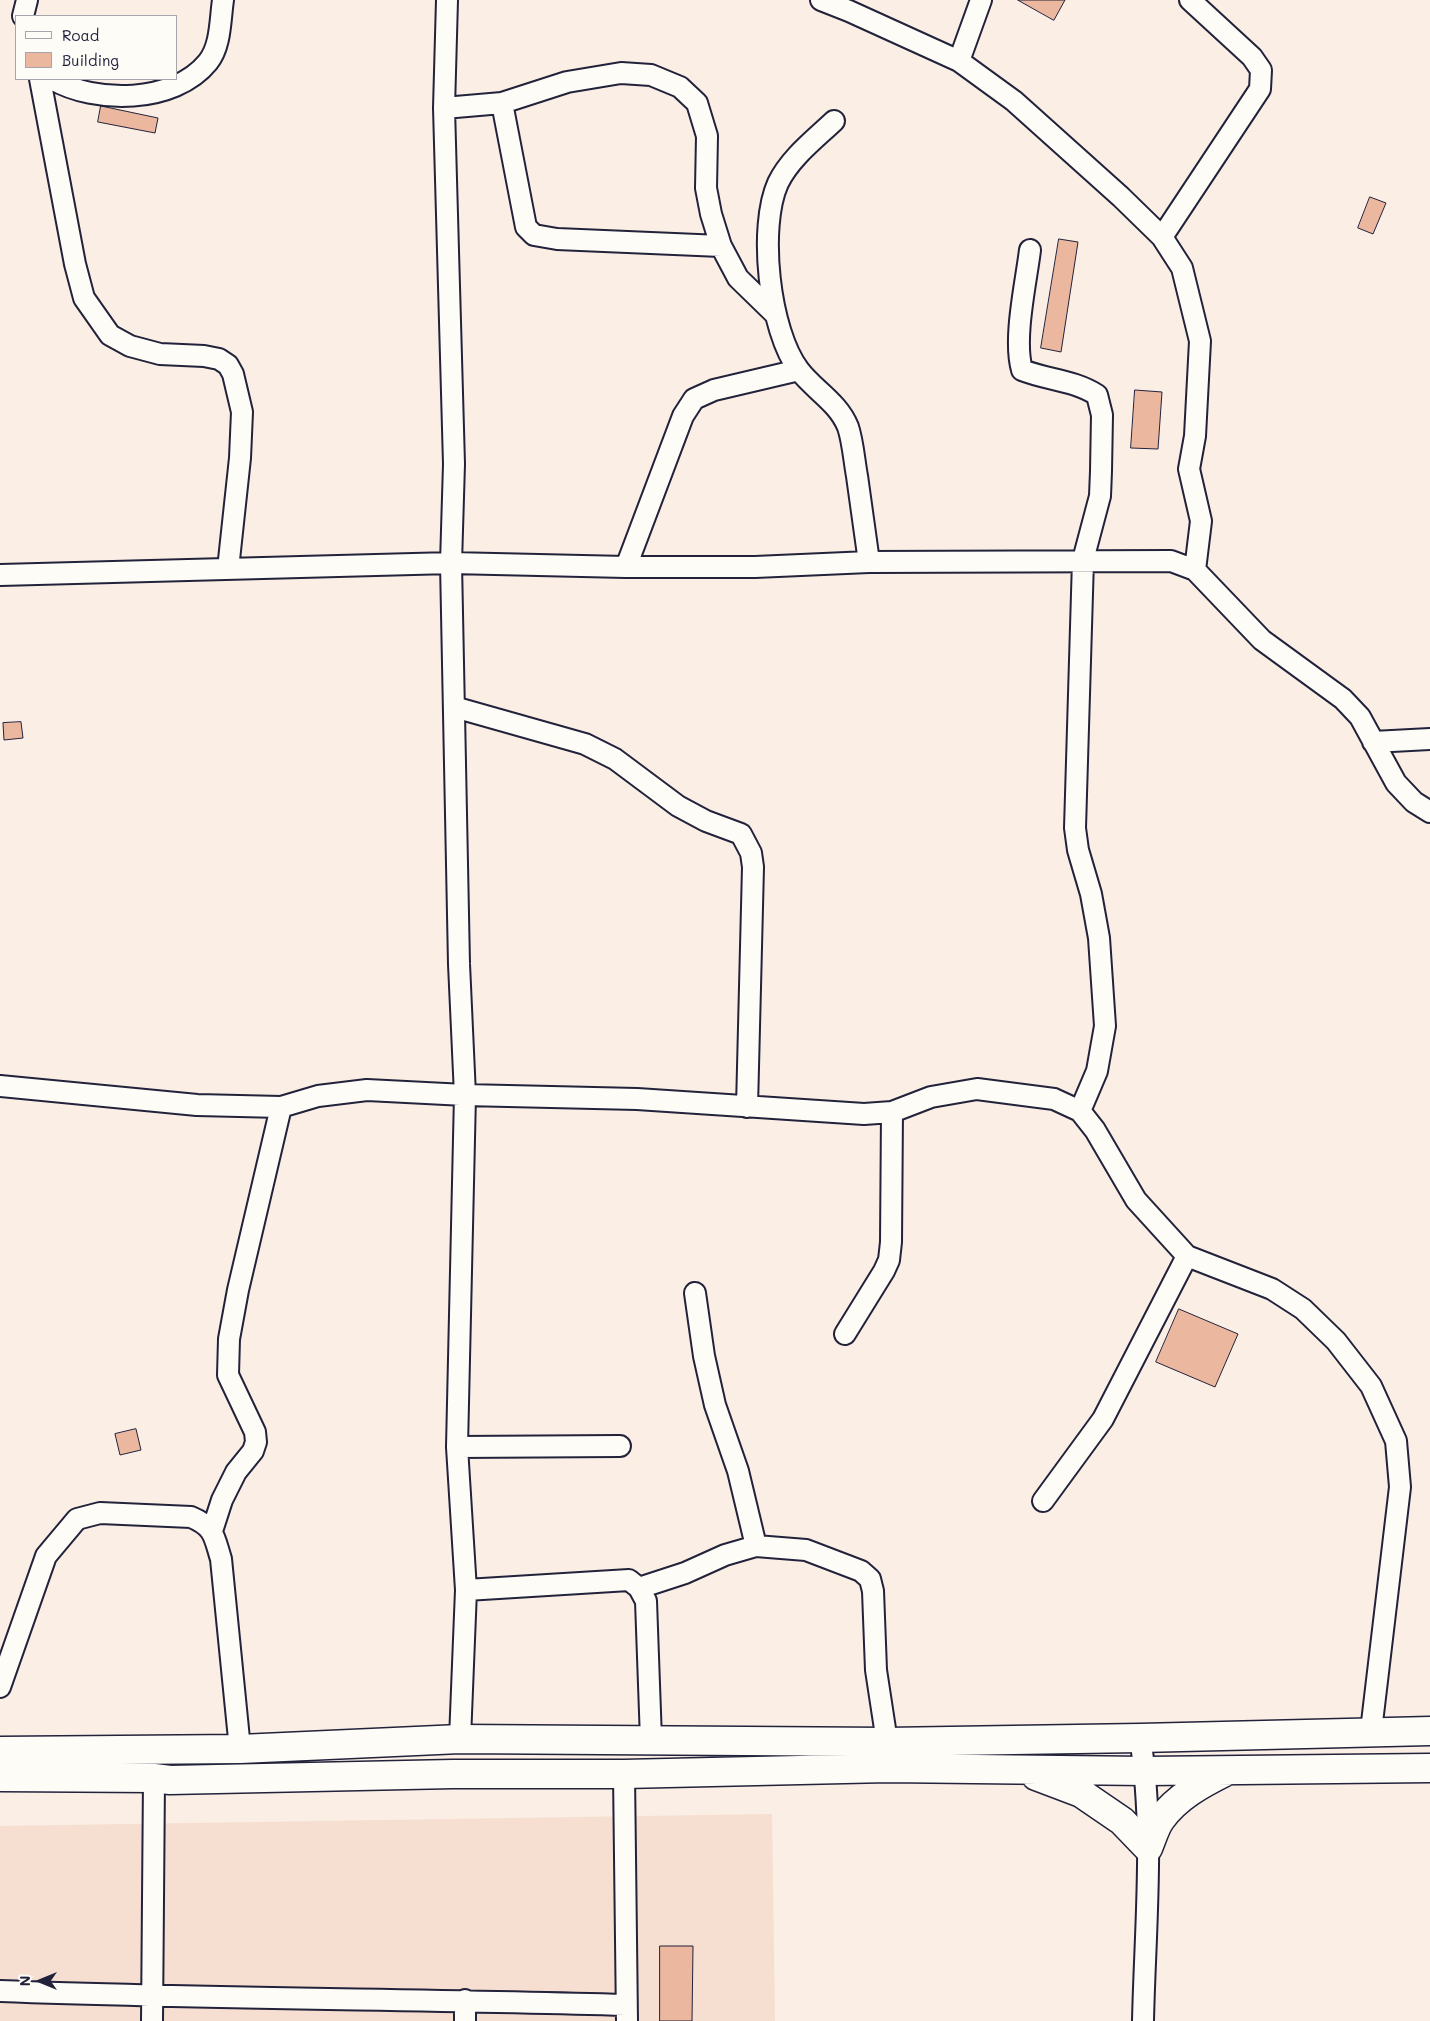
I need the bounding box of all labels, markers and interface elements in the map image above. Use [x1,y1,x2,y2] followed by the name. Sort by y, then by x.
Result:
[15,15,178,80] legend
[62,25,99,45] text: Road
[62,50,119,70] text: Building
[15,1956,65,2006] north arrow
[15,1976,34,1986] text: N

